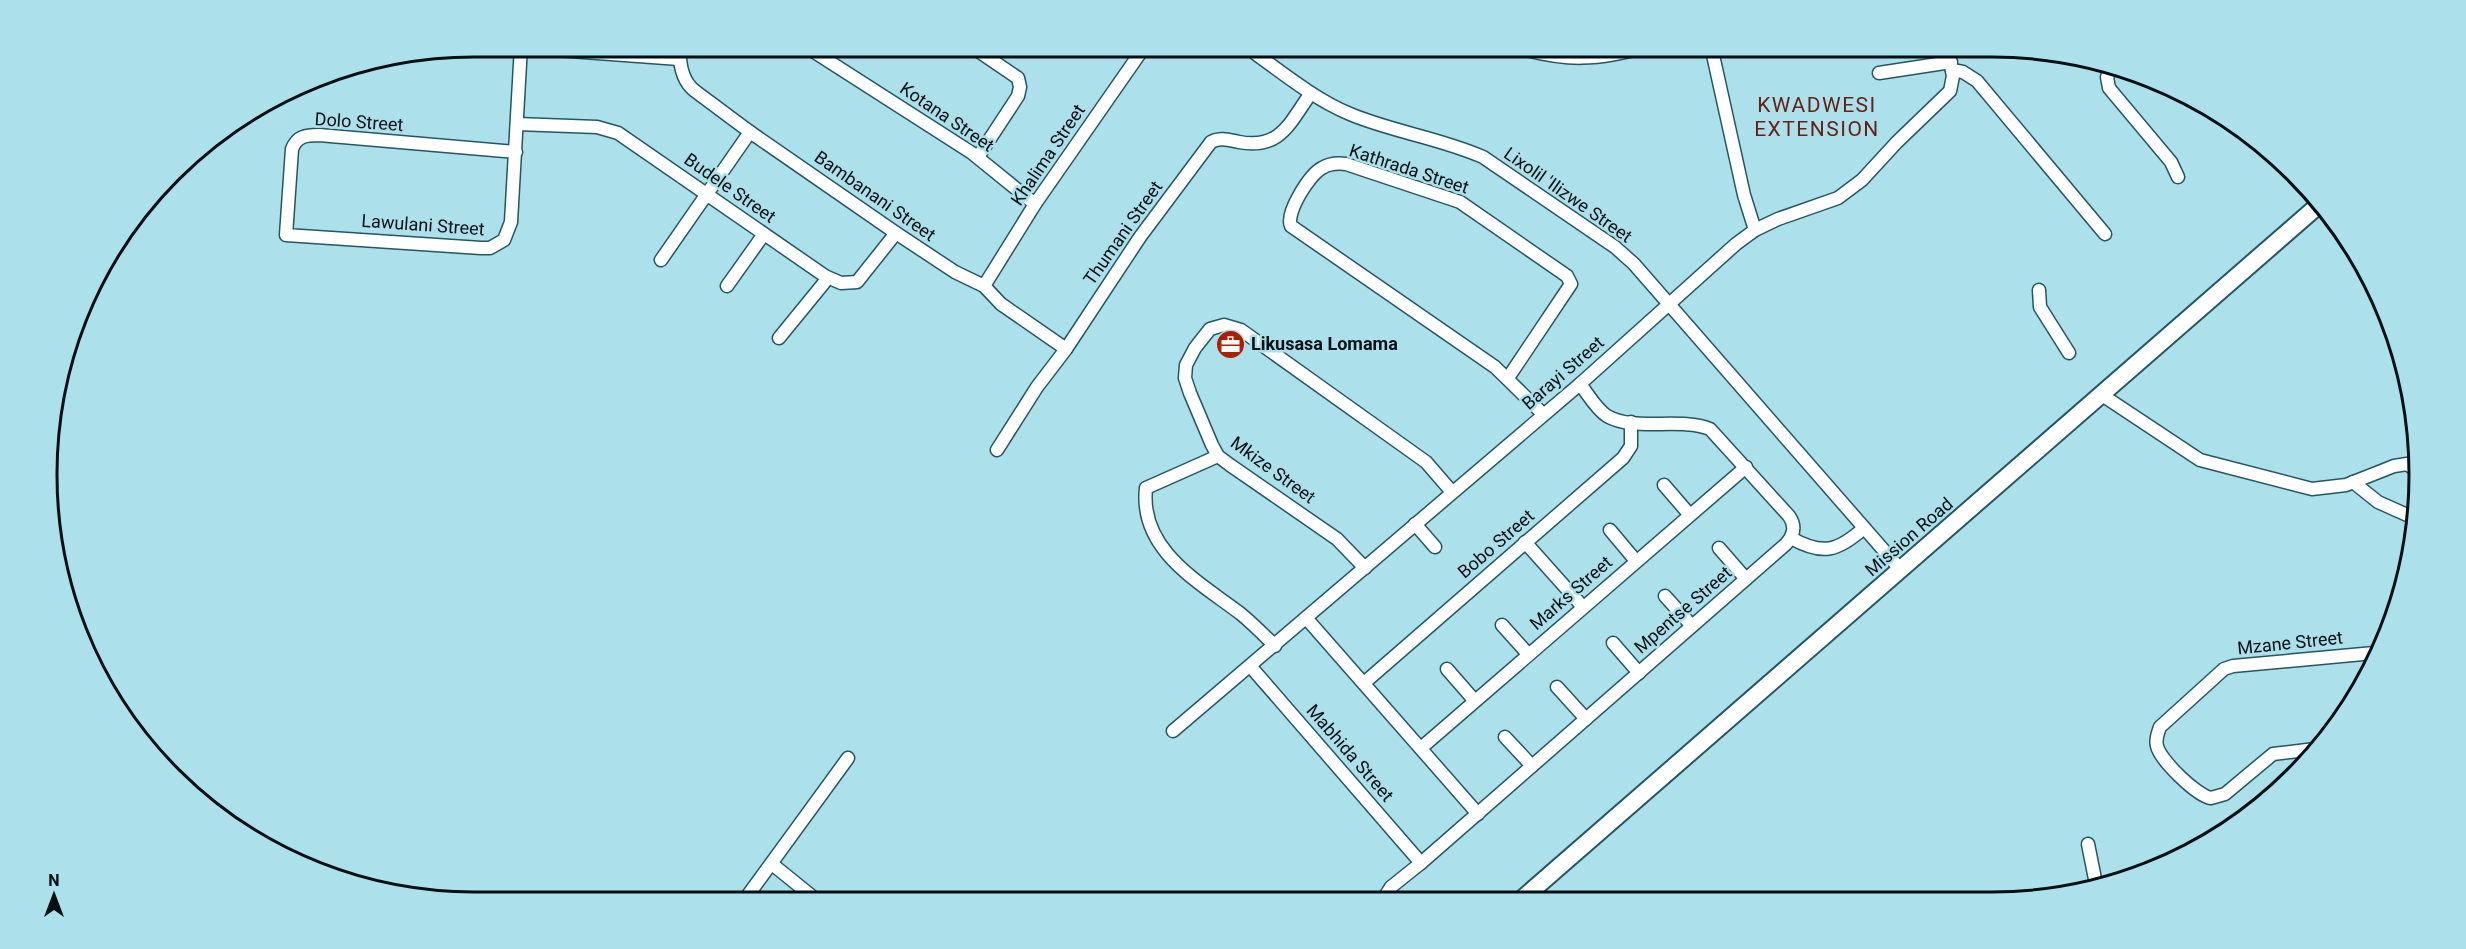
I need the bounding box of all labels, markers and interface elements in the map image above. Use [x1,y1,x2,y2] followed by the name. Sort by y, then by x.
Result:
[896,77,998,156] street label: Kotana Street
[1754,93,1880,141] district label: KWADWESI EXTENSION
[1006,100,1089,209] street label: Khalima Street
[314,108,404,135] street label: Dolo Street
[1347,139,1472,198] street label: Kathrada Street
[1500,143,1636,247] street label: Lixolil 'Ilizwe Street
[811,146,940,245] street label: Bambanani Street
[681,148,780,227] street label: Budele Street
[1079,176,1166,289] street label: Thumani Street
[361,210,485,239] street label: Lawulani Street
[1214,328,1246,360] office icon: Likusasa Lomama
[1518,331,1608,414] street label: Barayi Street
[1251,333,1398,354] place label: Likusasa Lomama
[1227,432,1320,507] street label: Mkize Street
[1861,493,1957,580] street label: Mission Road
[1453,505,1538,582] street label: Bobo Street
[1525,551,1616,634] street label: Marks Street
[1630,562,1736,658] street label: Mpentse Street
[2236,627,2344,658] street label: Mzane Street
[1302,700,1398,806] street label: Mabhida Street
[24,865,84,925] north arrow
[48,871,60,890] text: N

